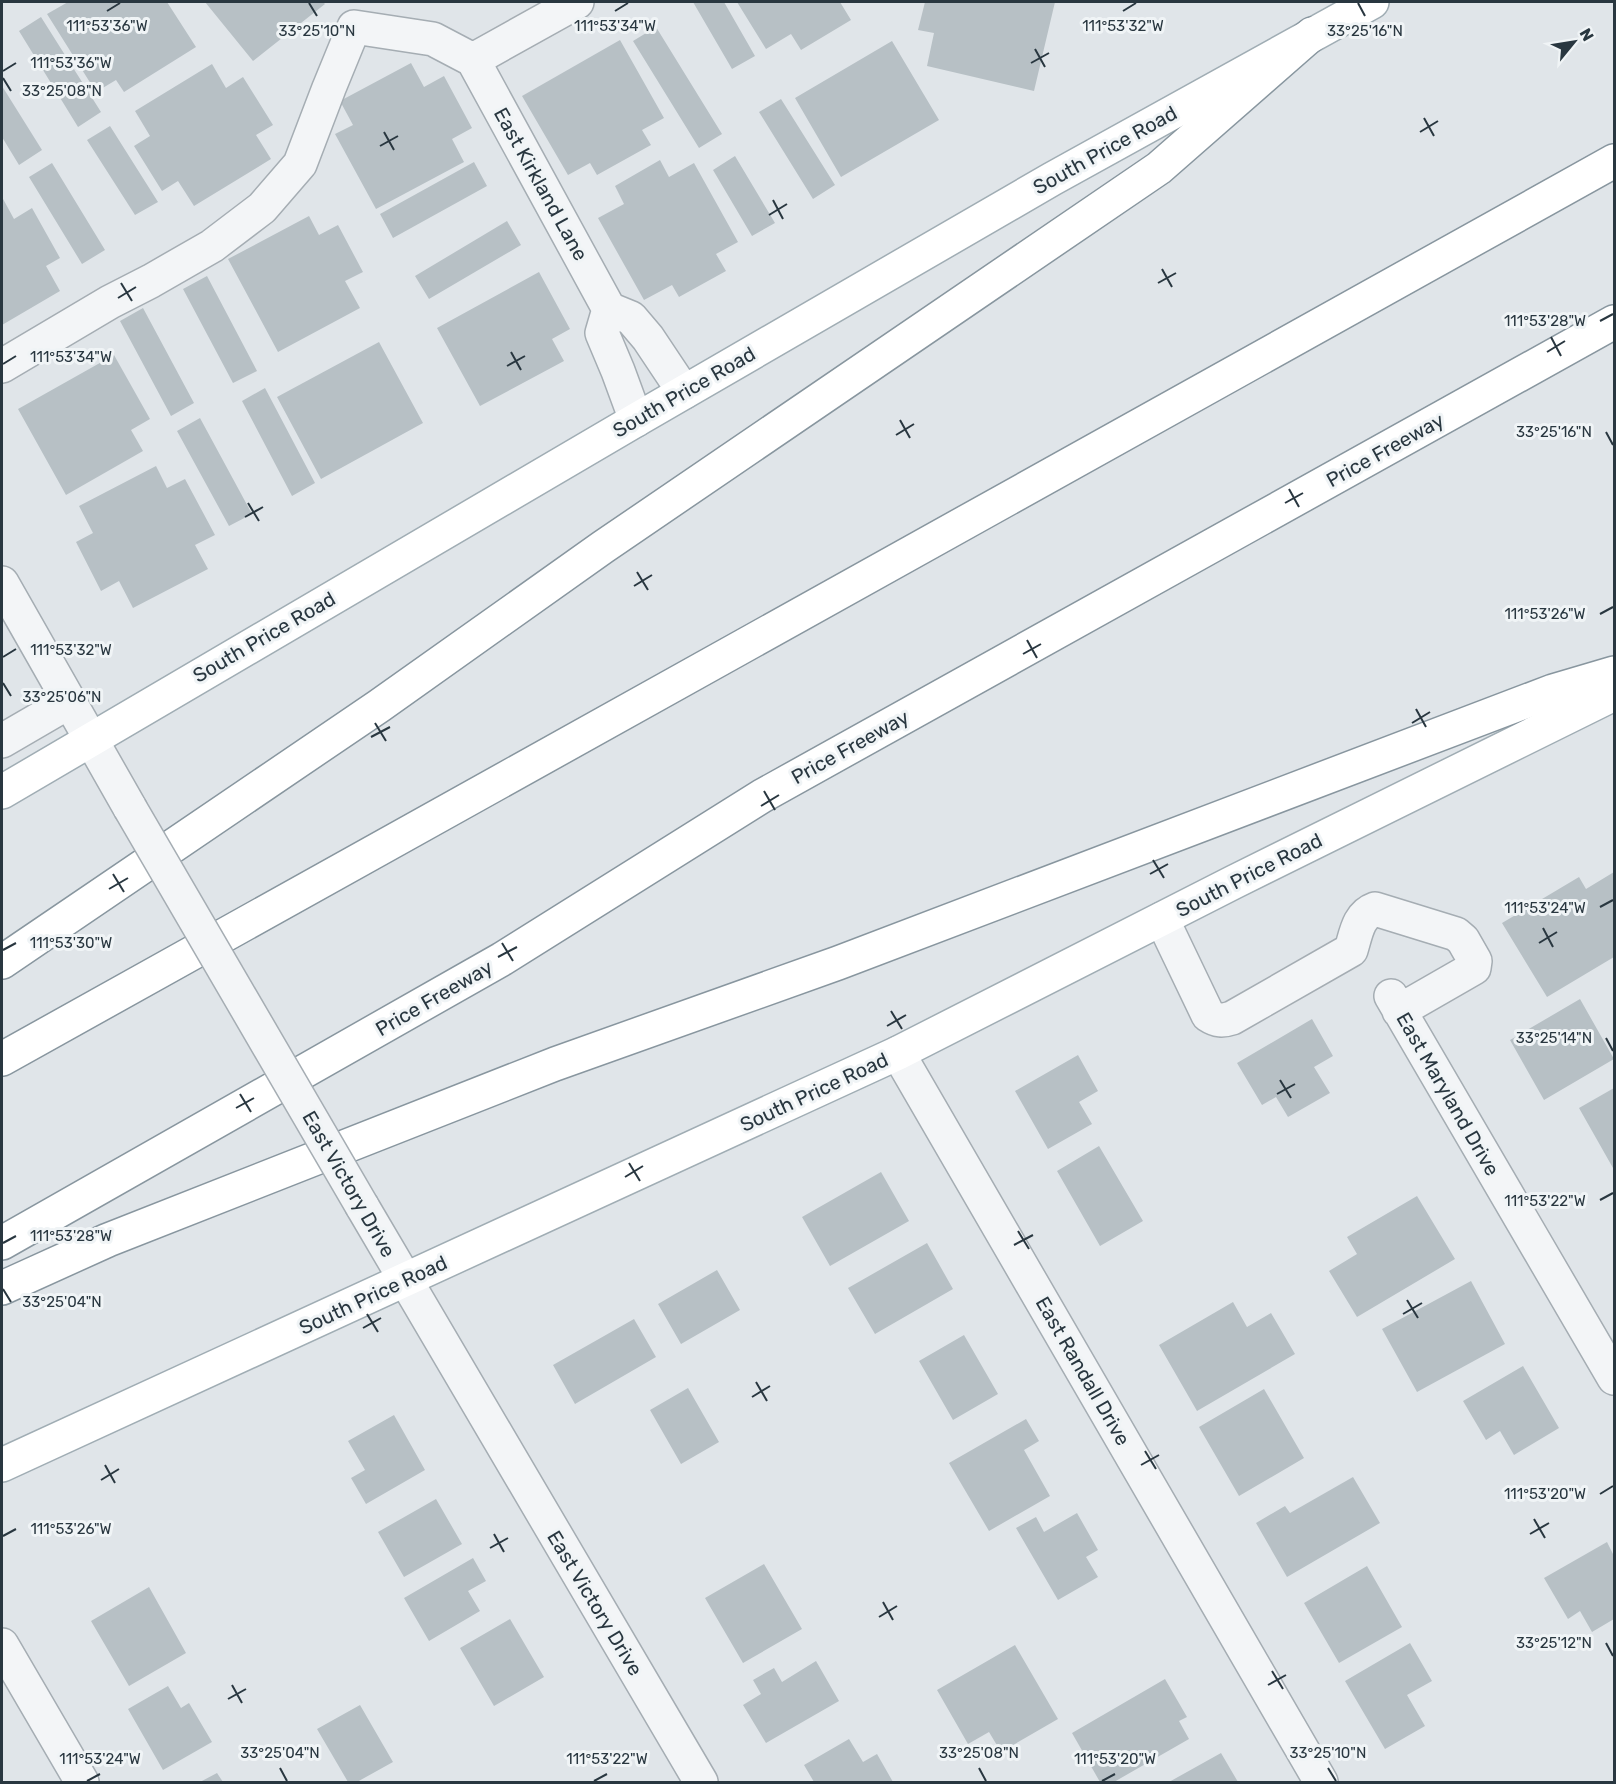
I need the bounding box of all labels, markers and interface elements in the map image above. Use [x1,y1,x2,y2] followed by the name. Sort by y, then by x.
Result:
[1544,12,1604,72] north arrow
[66,17,148,35] text: 111°53'36"W
[574,17,656,35] text: 111°53'34"W
[1082,17,1164,35] text: 111°53'32"W
[279,22,355,40] text: 33°25'10"N
[1327,22,1403,40] text: 33°25'16"N
[1575,25,1598,44] text: N
[30,54,112,72] text: 111°53'36"W
[22,82,102,100] text: 33°25'08"N
[1029,101,1181,199] street label: South Price Road
[489,103,593,265] street label: East Kirkland Lane
[1504,312,1586,330] text: 111°53'28"W
[608,341,760,443] street label: South Price Road
[30,348,112,366] text: 111°53'34"W
[1322,408,1448,492] street label: Price Freeway
[1516,423,1592,441] text: 33°25'16"N
[188,586,340,688] street label: South Price Road
[1504,605,1586,623] text: 111°53'26"W
[30,641,112,659] text: 111°53'32"W
[23,688,101,706] text: 33°25'06"N
[787,705,913,789] street label: Price Freeway
[1172,828,1326,922] street label: South Price Road
[1504,899,1586,917] text: 111°53'24"W
[30,934,112,952] text: 111°53'30"W
[371,955,497,1041] street label: Price Freeway
[1391,1008,1505,1180] street label: East Maryland Drive
[1516,1029,1592,1047] text: 33°25'14"N
[736,1047,892,1137] street label: South Price Road
[297,1107,401,1261] street label: East Victory Drive
[1504,1192,1586,1210] text: 111°53'22"W
[30,1227,112,1245] text: 111°53'28"W
[295,1250,451,1340] street label: South Price Road
[1031,1292,1135,1450] street label: East Randall Drive
[22,1293,102,1311] text: 33°25'04"N
[1504,1485,1586,1503] text: 111°53'20"W
[30,1520,112,1538] text: 111°53'26"W
[542,1526,648,1680] street label: East Victory Drive
[1516,1634,1592,1652] text: 33°25'12"N
[240,1744,320,1762] text: 33°25'04"N
[939,1744,1019,1762] text: 33°25'08"N
[1290,1744,1366,1762] text: 33°25'10"N
[59,1750,141,1768] text: 111°53'24"W
[566,1750,648,1768] text: 111°53'22"W
[1074,1750,1156,1768] text: 111°53'20"W

